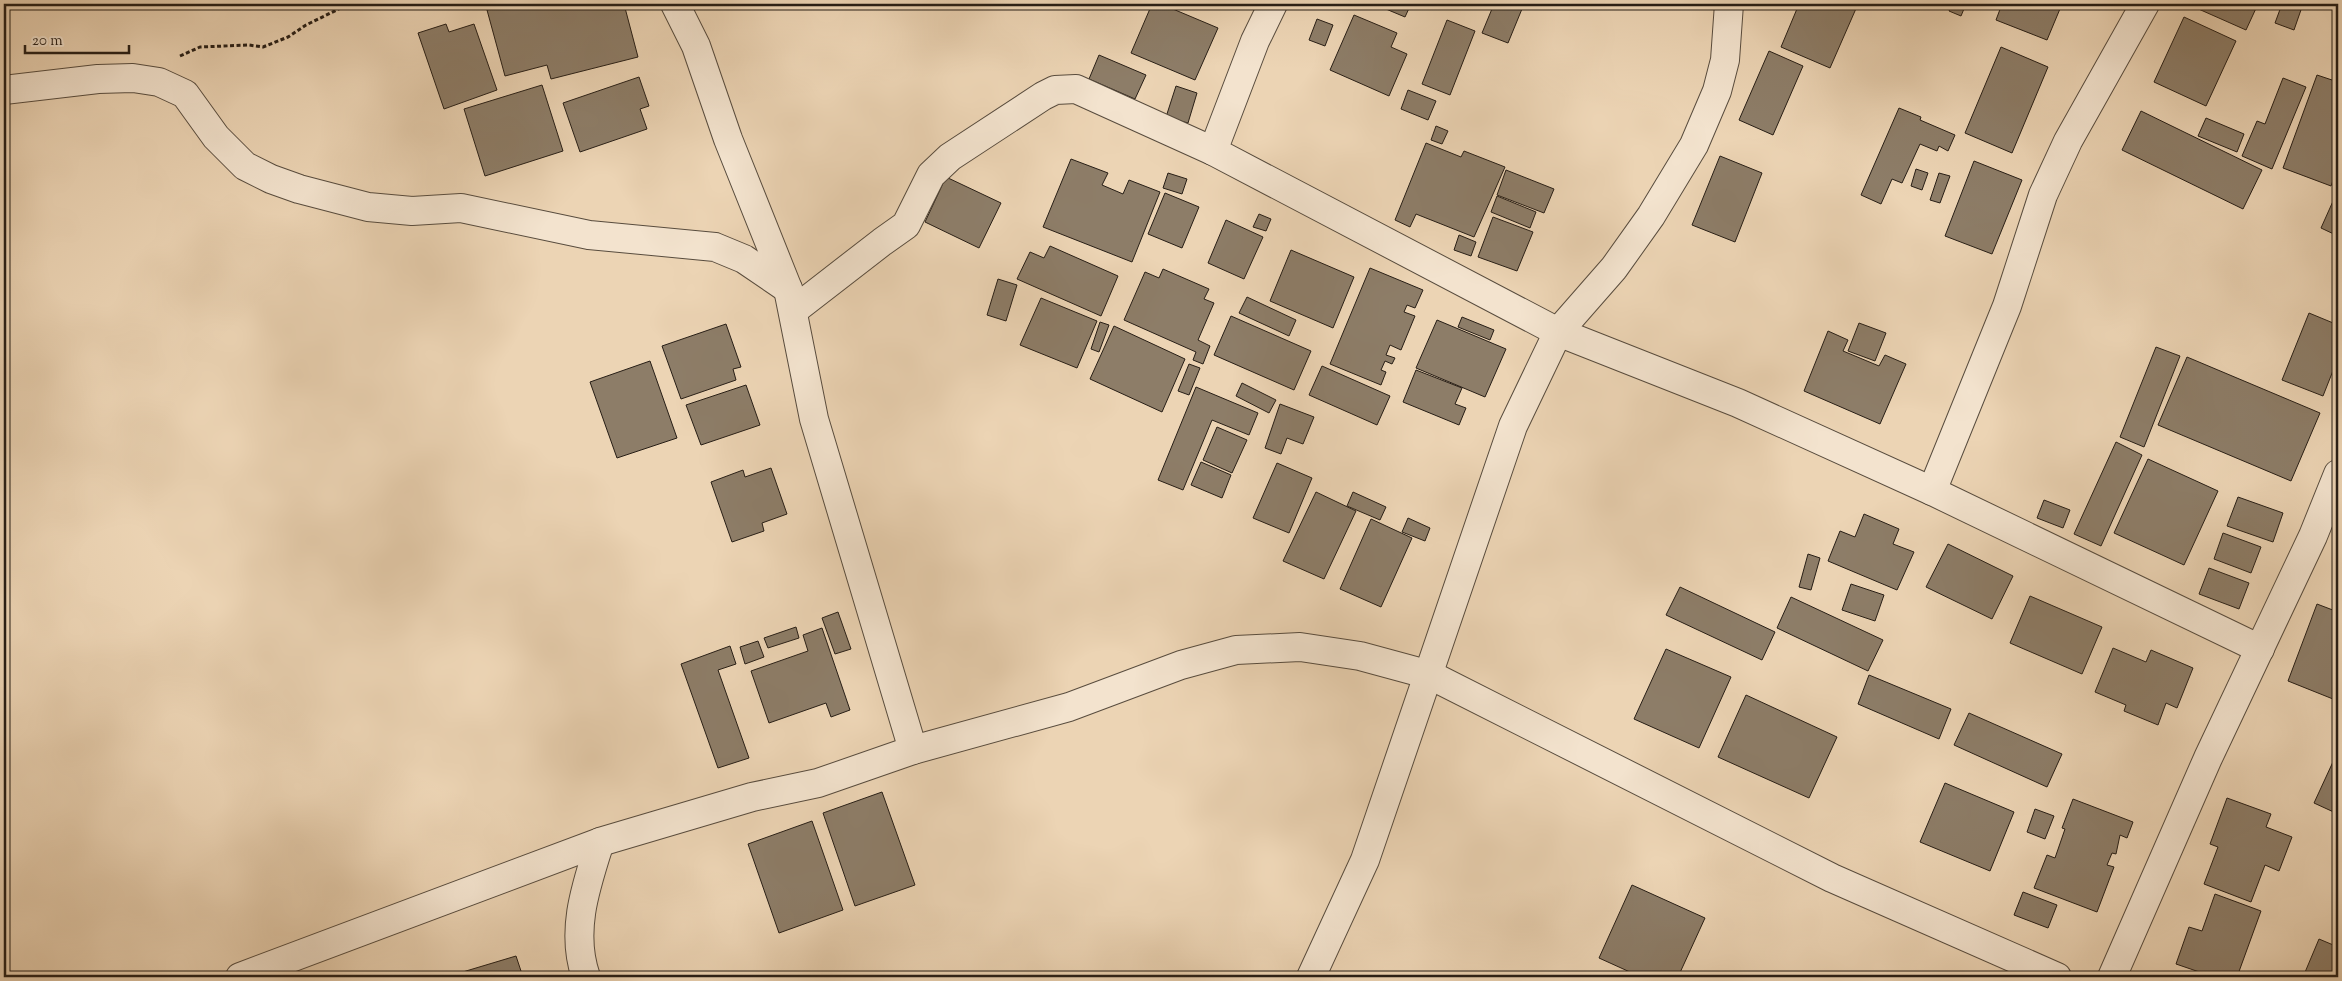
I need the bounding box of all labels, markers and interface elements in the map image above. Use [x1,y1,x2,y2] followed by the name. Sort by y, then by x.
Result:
[25,22,129,54] scale bar
[32,31,63,52] text: 20 m

